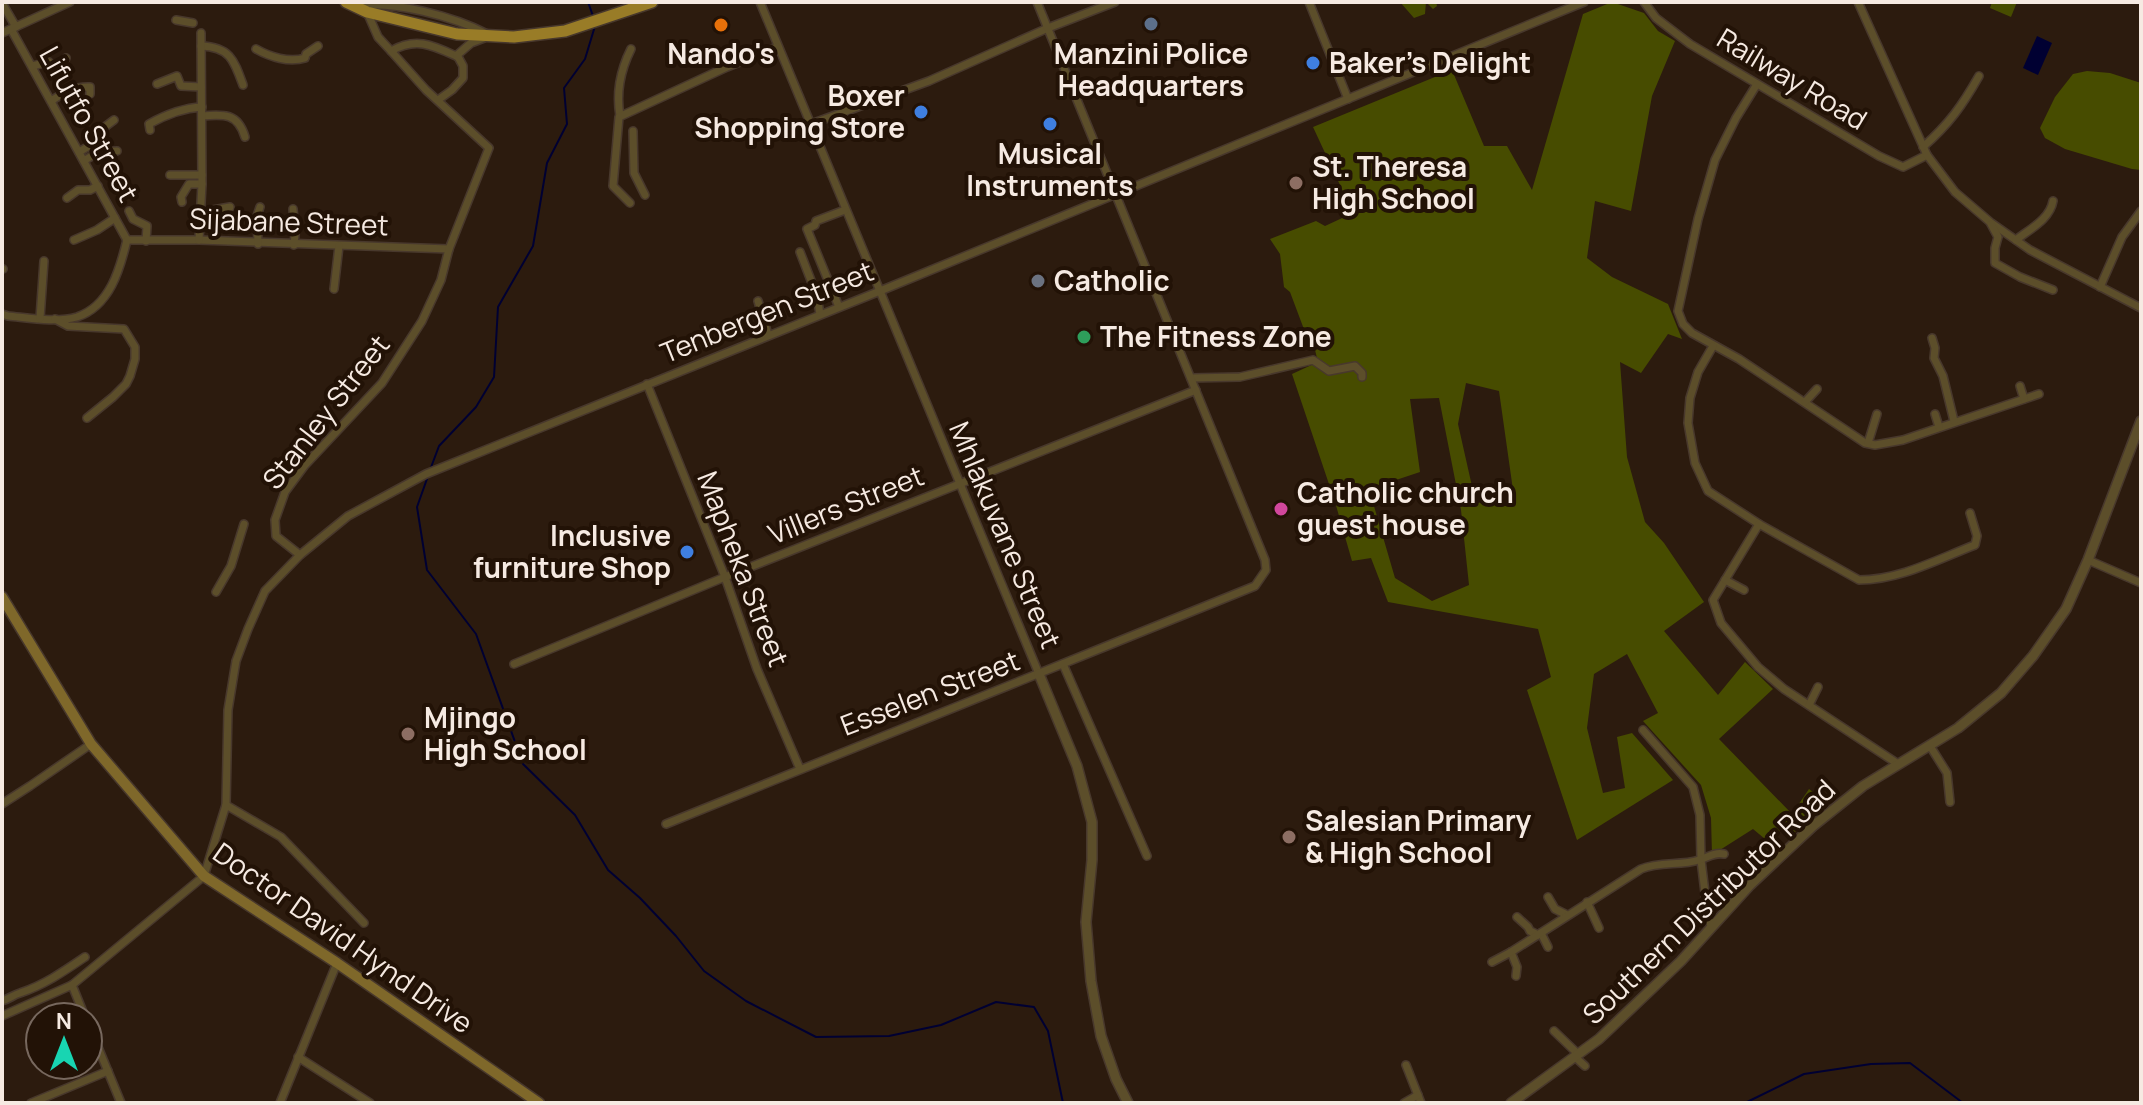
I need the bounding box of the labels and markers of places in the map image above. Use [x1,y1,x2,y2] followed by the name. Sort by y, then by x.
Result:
[1142,15,1160,33] marker: Manzini Police Headquarters
[712,16,730,34] marker: Nando's
[667,34,775,72] place label: Nando's
[1054,34,1248,104] place label: Manzini Police Headquarters
[1329,43,1531,81] place label: Baker's Delight
[1304,54,1322,72] marker: Baker's Delight
[694,76,905,146] place label: Boxer Shopping Store
[912,103,930,121] marker: Boxer Shopping Store
[1041,115,1059,133] marker: Musical Instruments
[966,134,1134,204] place label: Musical Instruments
[1312,147,1475,217] place label: St. Theresa High School
[1287,174,1305,192] marker: St. Theresa High School
[1054,261,1170,299] place label: Catholic
[1029,272,1047,290] marker: Catholic
[1100,317,1332,355] place label: The Fitness Zone
[1075,328,1093,346] marker: The Fitness Zone
[1297,473,1514,543] place label: Catholic church guest house
[1272,500,1290,518] marker: Catholic church guest house
[473,516,671,586] place label: Inclusive furniture Shop
[678,543,696,561] marker: Inclusive furniture Shop
[424,698,587,768] place label: Mjingo High School
[399,725,417,743] marker: Mjingo High School
[1305,801,1531,871] place label: Salesian Primary & High School
[1280,828,1298,846] marker: Salesian Primary & High School

